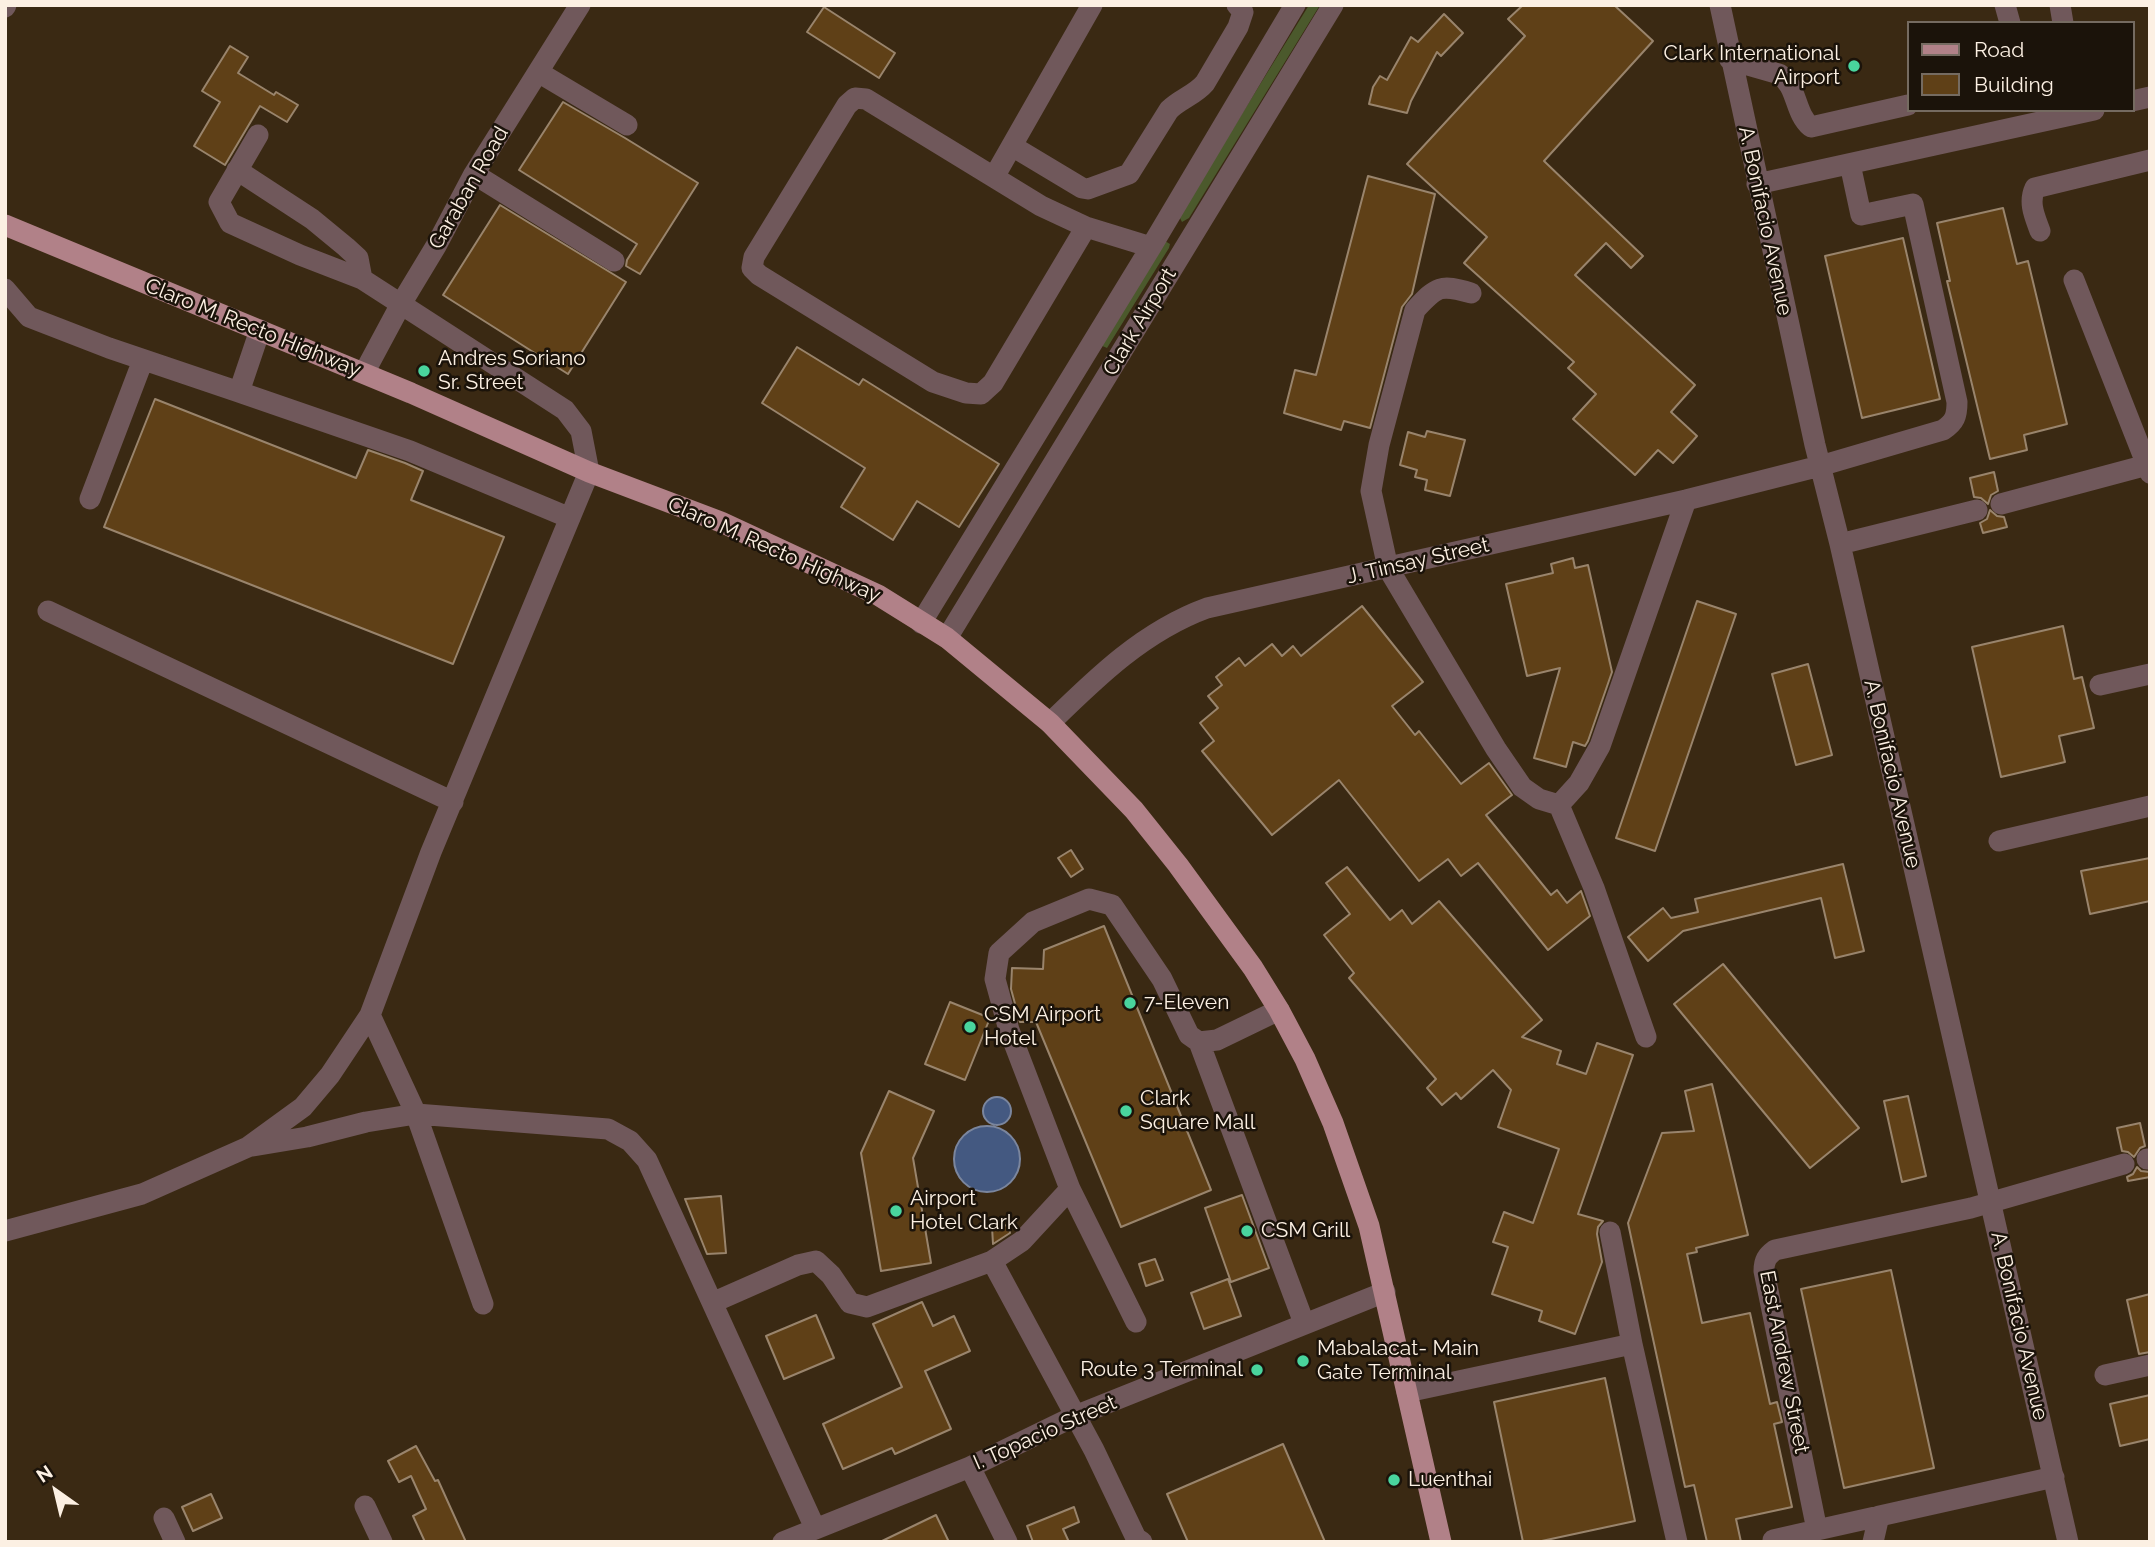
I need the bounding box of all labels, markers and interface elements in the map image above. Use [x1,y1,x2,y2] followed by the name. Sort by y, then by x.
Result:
[1906,21,2134,112] legend
[1974,37,2024,62] text: Road
[1664,41,1840,91] place label: Clark International Airport
[1846,58,1862,74] marker: Clark International Airport
[1974,72,2054,97] text: Building
[424,122,514,254] street label: Garaban Road
[1733,124,1797,318] street label: A. Bonifacio Avenue
[1098,263,1182,381] street label: Clark Airport
[141,273,365,383] street label: Claro M. Recto Highway
[438,346,586,396] place label: Andres Soriano Sr. Street
[416,363,432,379] marker: Andres Soriano Sr. Street
[664,492,884,608] street label: Claro M. Recto Highway
[1344,532,1492,590] street label: J. Tinsay Street
[1858,677,1926,871] street label: A. Bonifacio Avenue
[1144,990,1229,1016] place label: 7-Eleven
[1122,995,1138,1011] marker: 7-Eleven
[984,1002,1101,1052] place label: CSM Airport Hotel
[962,1019,978,1035] marker: CSM Airport Hotel
[1140,1086,1256,1136] place label: Clark Square Mall
[1118,1103,1134,1119] marker: Clark Square Mall
[910,1186,1018,1236] place label: Airport Hotel Clark
[888,1203,904,1219] marker: Airport Hotel Clark
[1261,1218,1350,1244] place label: CSM Grill
[1239,1223,1255,1239] marker: CSM Grill
[1985,1229,2053,1423] street label: A. Bonifacio Avenue
[1754,1268,1814,1456] street label: East Andrew Street
[1317,1336,1479,1386] place label: Mabalacat- Main Gate Terminal
[1295,1353,1311,1369] marker: Mabalacat- Main Gate Terminal
[1080,1357,1243,1383] place label: Route 3 Terminal
[1249,1362,1265,1378] marker: Route 3 Terminal
[970,1390,1120,1476] street label: I. Topacio Street
[21,1456,91,1526] north arrow
[32,1460,56,1487] text: N
[1408,1467,1492,1493] place label: Luenthai
[1386,1472,1402,1488] marker: Luenthai

